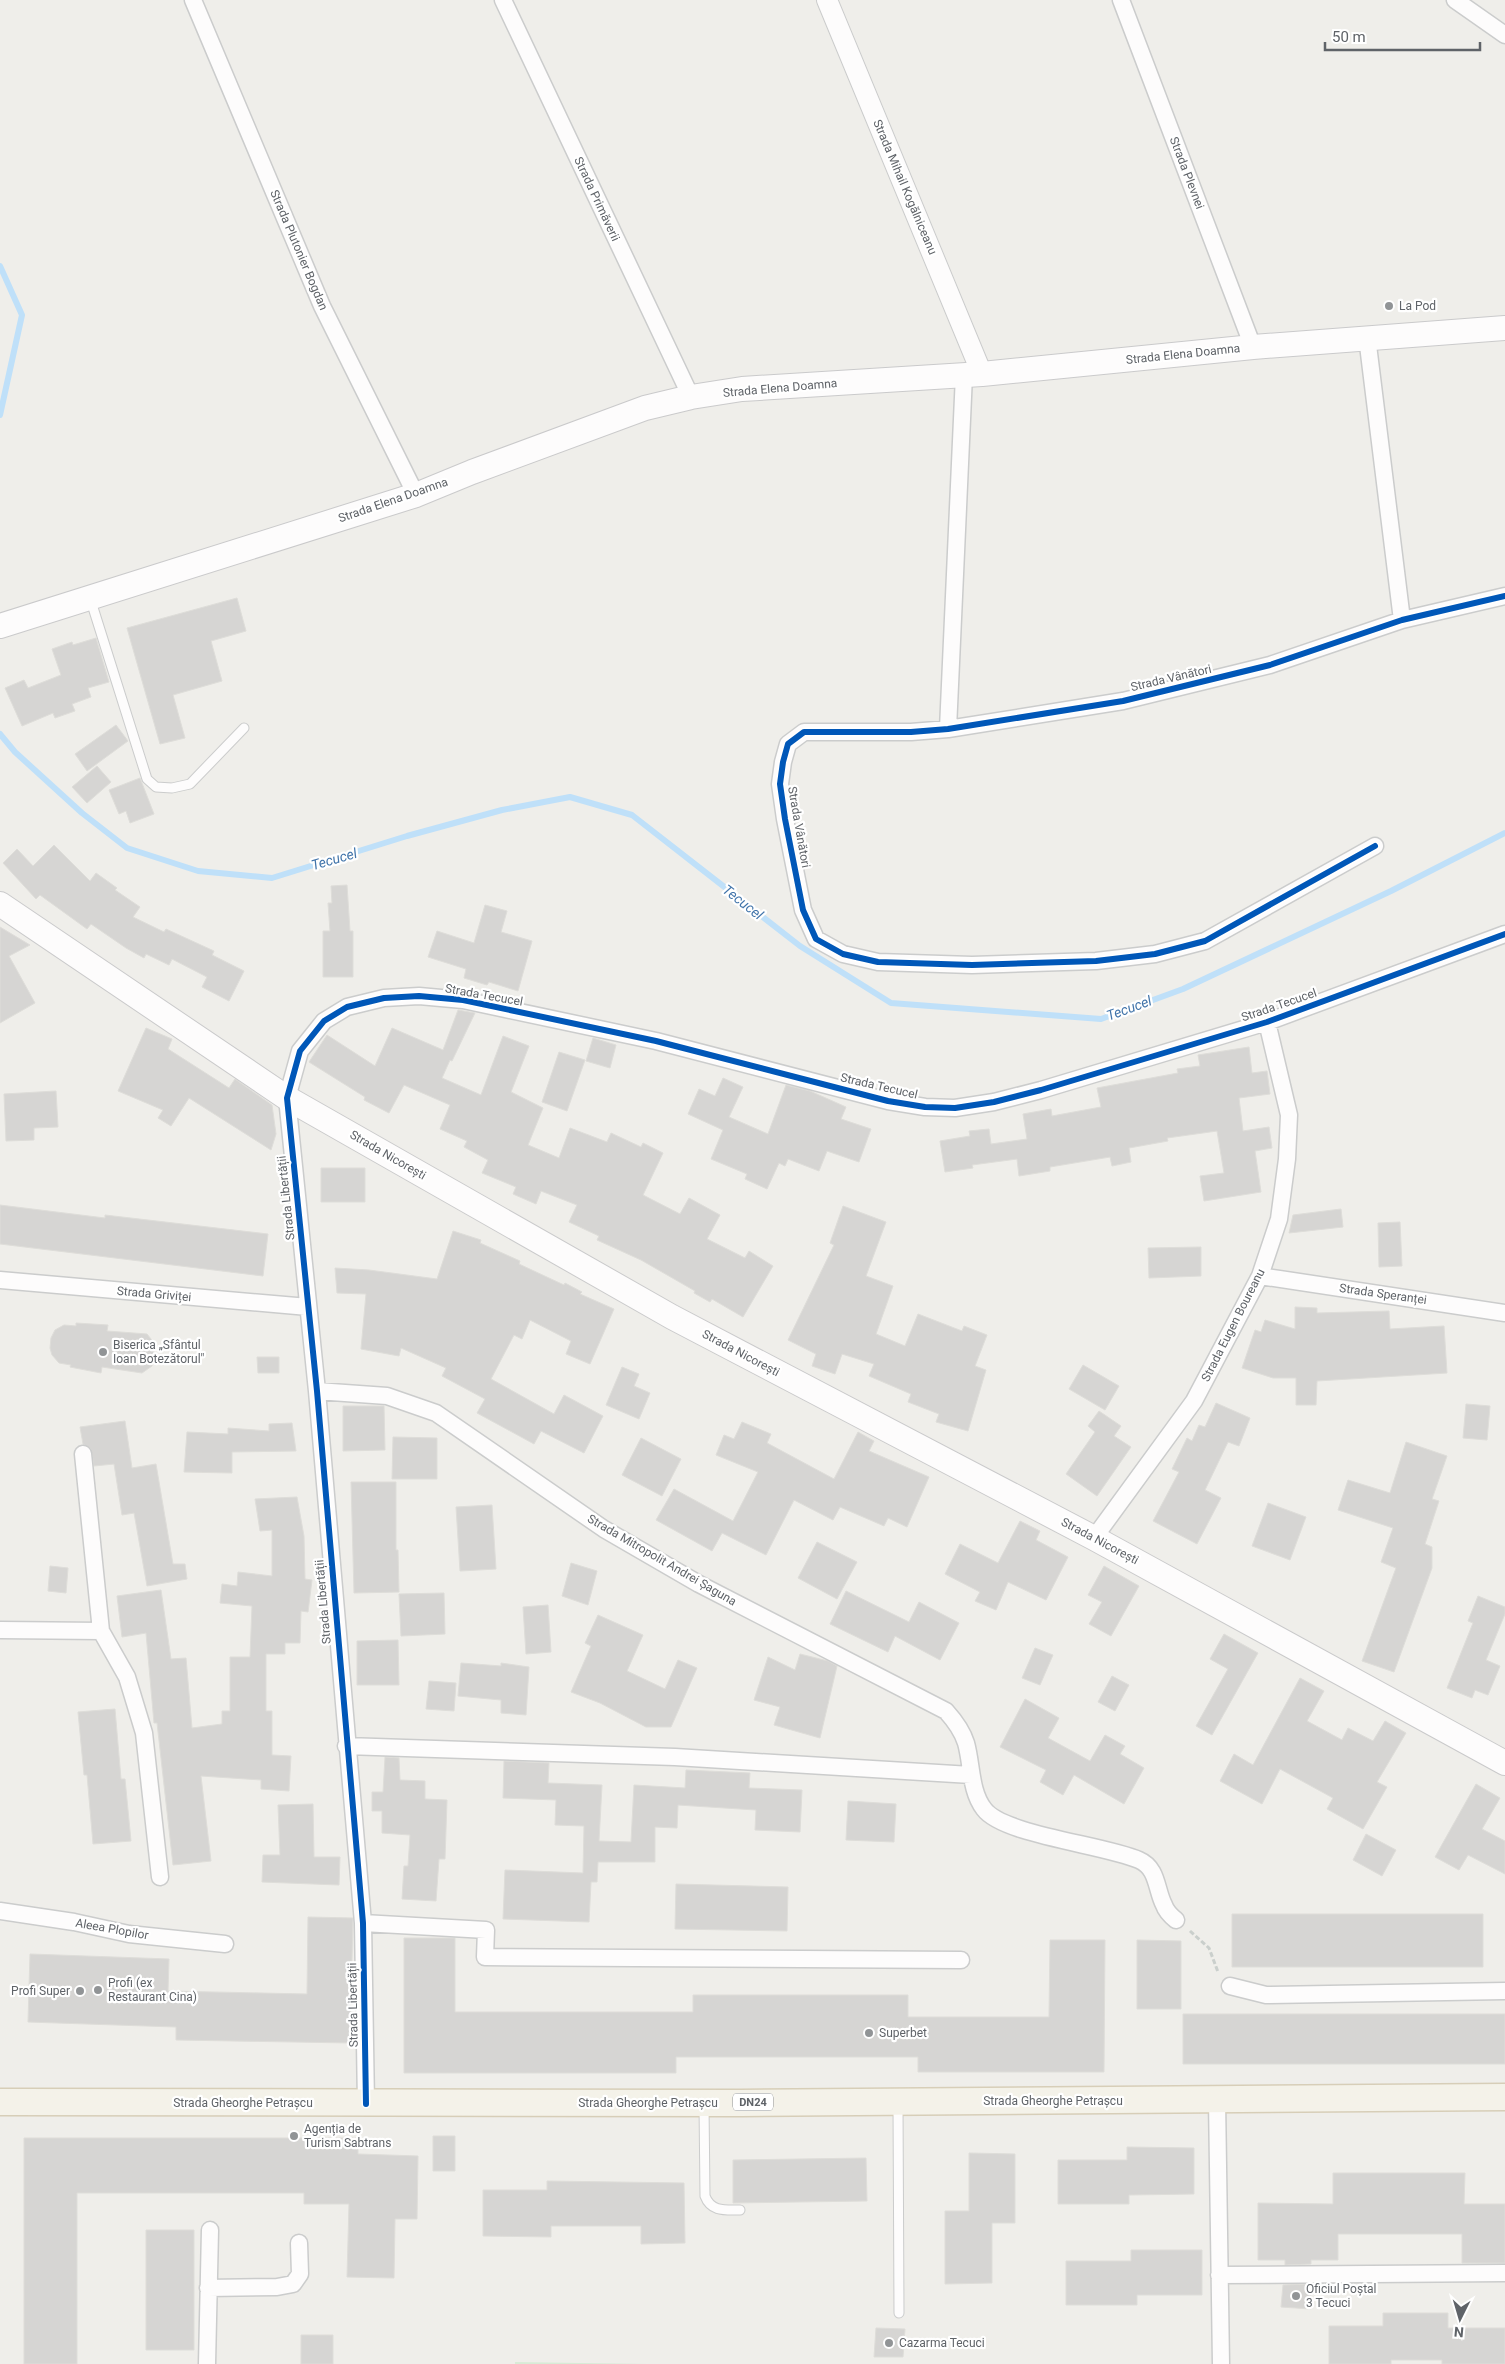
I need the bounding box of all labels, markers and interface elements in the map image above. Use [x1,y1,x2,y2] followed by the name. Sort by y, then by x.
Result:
[1325,20,1480,52] scale bar
[1332,28,1366,46] text: 50 m
[870,117,940,257] street label: Strada Mihail Kogălniceanu
[1167,135,1207,211] street label: Strada Plevnei
[571,155,623,243] street label: Strada Primăverii
[267,188,331,312] street label: Strada Plutonier Bogdan
[1399,299,1436,313] place label: La Pod
[1383,300,1395,312] marker: La Pod
[1125,341,1241,367] street label: Strada Elena Doamna
[722,376,838,400] street label: Strada Elena Doamna
[336,475,450,525] street label: Strada Elena Doamna
[1129,662,1213,694] street label: Strada Vânători
[785,785,813,869] street label: Strada Vânători
[309,845,359,873] water label: Tecucel
[720,881,767,923] water label: Tecucel
[444,981,524,1009] street label: Strada Tecucel
[1239,986,1319,1024] street label: Strada Tecucel
[1104,992,1154,1024] water label: Tecucel
[839,1070,919,1102] street label: Strada Tecucel
[347,1128,429,1183] street label: Strada Nicorești
[275,1155,298,1241] street label: Strada Libertății
[1198,1266,1268,1384] street label: Strada Eugen Boureanu
[1338,1281,1428,1308] street label: Strada Speranței
[116,1284,192,1305] street label: Strada Griviței
[699,1327,782,1380] street label: Strada Nicorești
[113,1338,205,1366] place label: Biserica „Sfântul Ioan Botezătorul"
[97,1346,109,1358] marker: Biserica „Sfântul Ioan Botezătorul"
[585,1512,739,1609] street label: Strada Mitropolit Andrei Șaguna
[1058,1515,1141,1568] street label: Strada Nicorești
[312,1559,335,1645] street label: Strada Libertății
[74,1916,150,1942] street label: Aleea Plopilor
[345,1962,362,2047] street label: Strada Libertății
[108,1976,197,2004] place label: Profi (ex Restaurant Cina)
[11,1984,70,1998] place label: Profi Super
[92,1984,104,1996] marker: Profi (ex Restaurant Cina)
[74,1985,86,1997] marker: Profi Super
[879,2026,927,2040] place label: Superbet
[863,2027,875,2039] marker: Superbet
[733,2094,773,2110] road number: DN24
[983,2094,1123,2109] street label: Strada Gheorghe Petrașcu
[173,2096,313,2111] street label: Strada Gheorghe Petrașcu
[578,2096,718,2111] street label: Strada Gheorghe Petrașcu
[304,2122,391,2150] place label: Agenția de Turism Sabtrans
[288,2130,300,2142] marker: Agenția de Turism Sabtrans
[1306,2282,1377,2310] place label: Oficiul Poștal 3 Tecuci
[1290,2290,1302,2302] marker: Oficiul Poștal 3 Tecuci
[1435,2294,1485,2344] north arrow
[1453,2324,1464,2340] text: N
[899,2336,985,2350] place label: Cazarma Tecuci
[883,2337,895,2349] marker: Cazarma Tecuci

